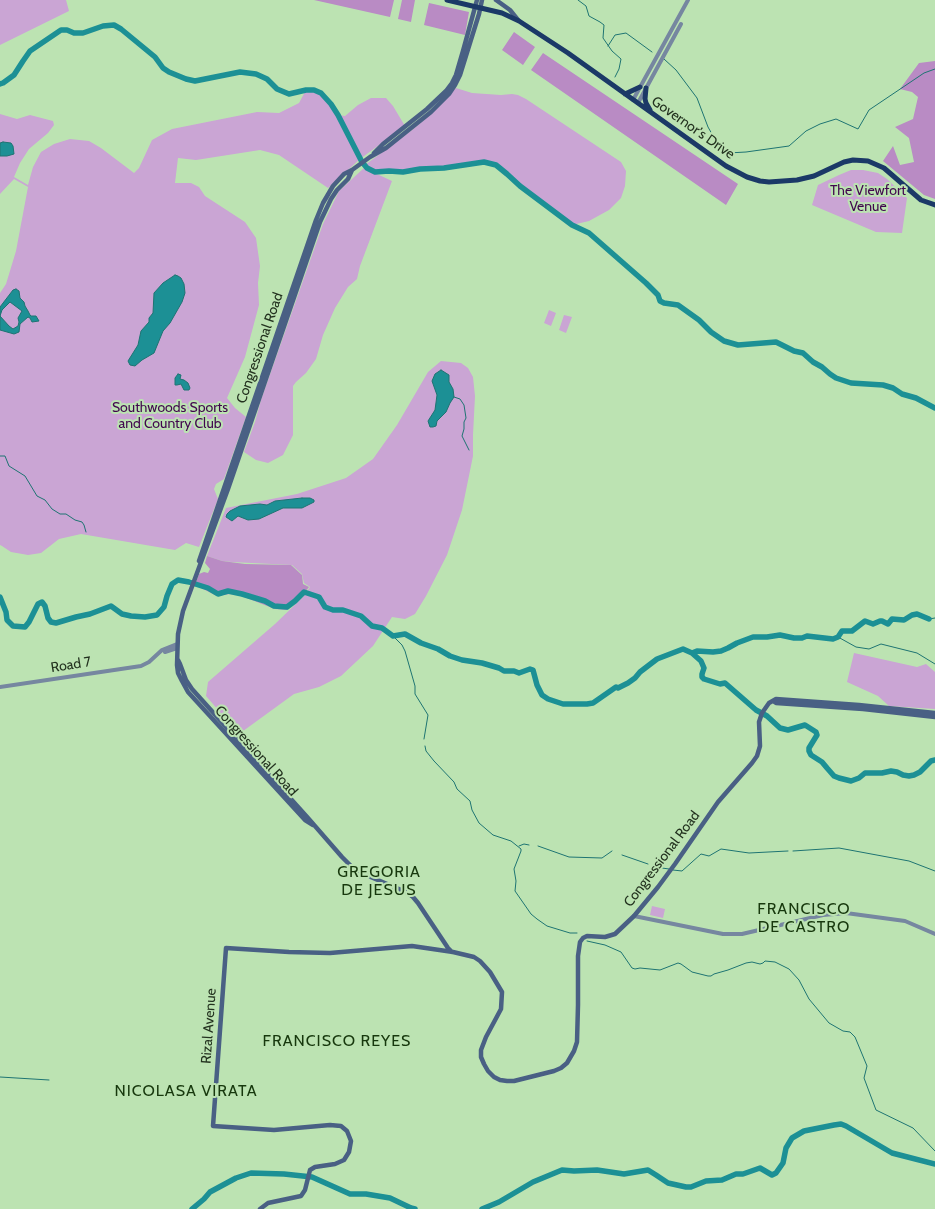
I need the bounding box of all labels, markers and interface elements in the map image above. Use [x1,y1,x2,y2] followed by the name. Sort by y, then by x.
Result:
[648,93,738,163] street label: Governor's Drive
[830,183,906,216] park label: The Viewfort Venue
[233,290,287,406] street label: Congressional Road
[112,400,228,432] park label: Southwoods Sports and Country Club
[50,654,92,676] street label: Road 7
[211,702,301,800] street label: Congressional Road
[620,808,704,910] street label: Congressional Road
[336,862,422,900] district label: GREGORIA DE JESUS
[756,899,852,937] district label: FRANCISCO DE CASTRO
[198,988,220,1064] street label: Rizal Avenue
[261,1031,413,1051] district label: FRANCISCO REYES
[113,1081,259,1101] district label: NICOLASA VIRATA

